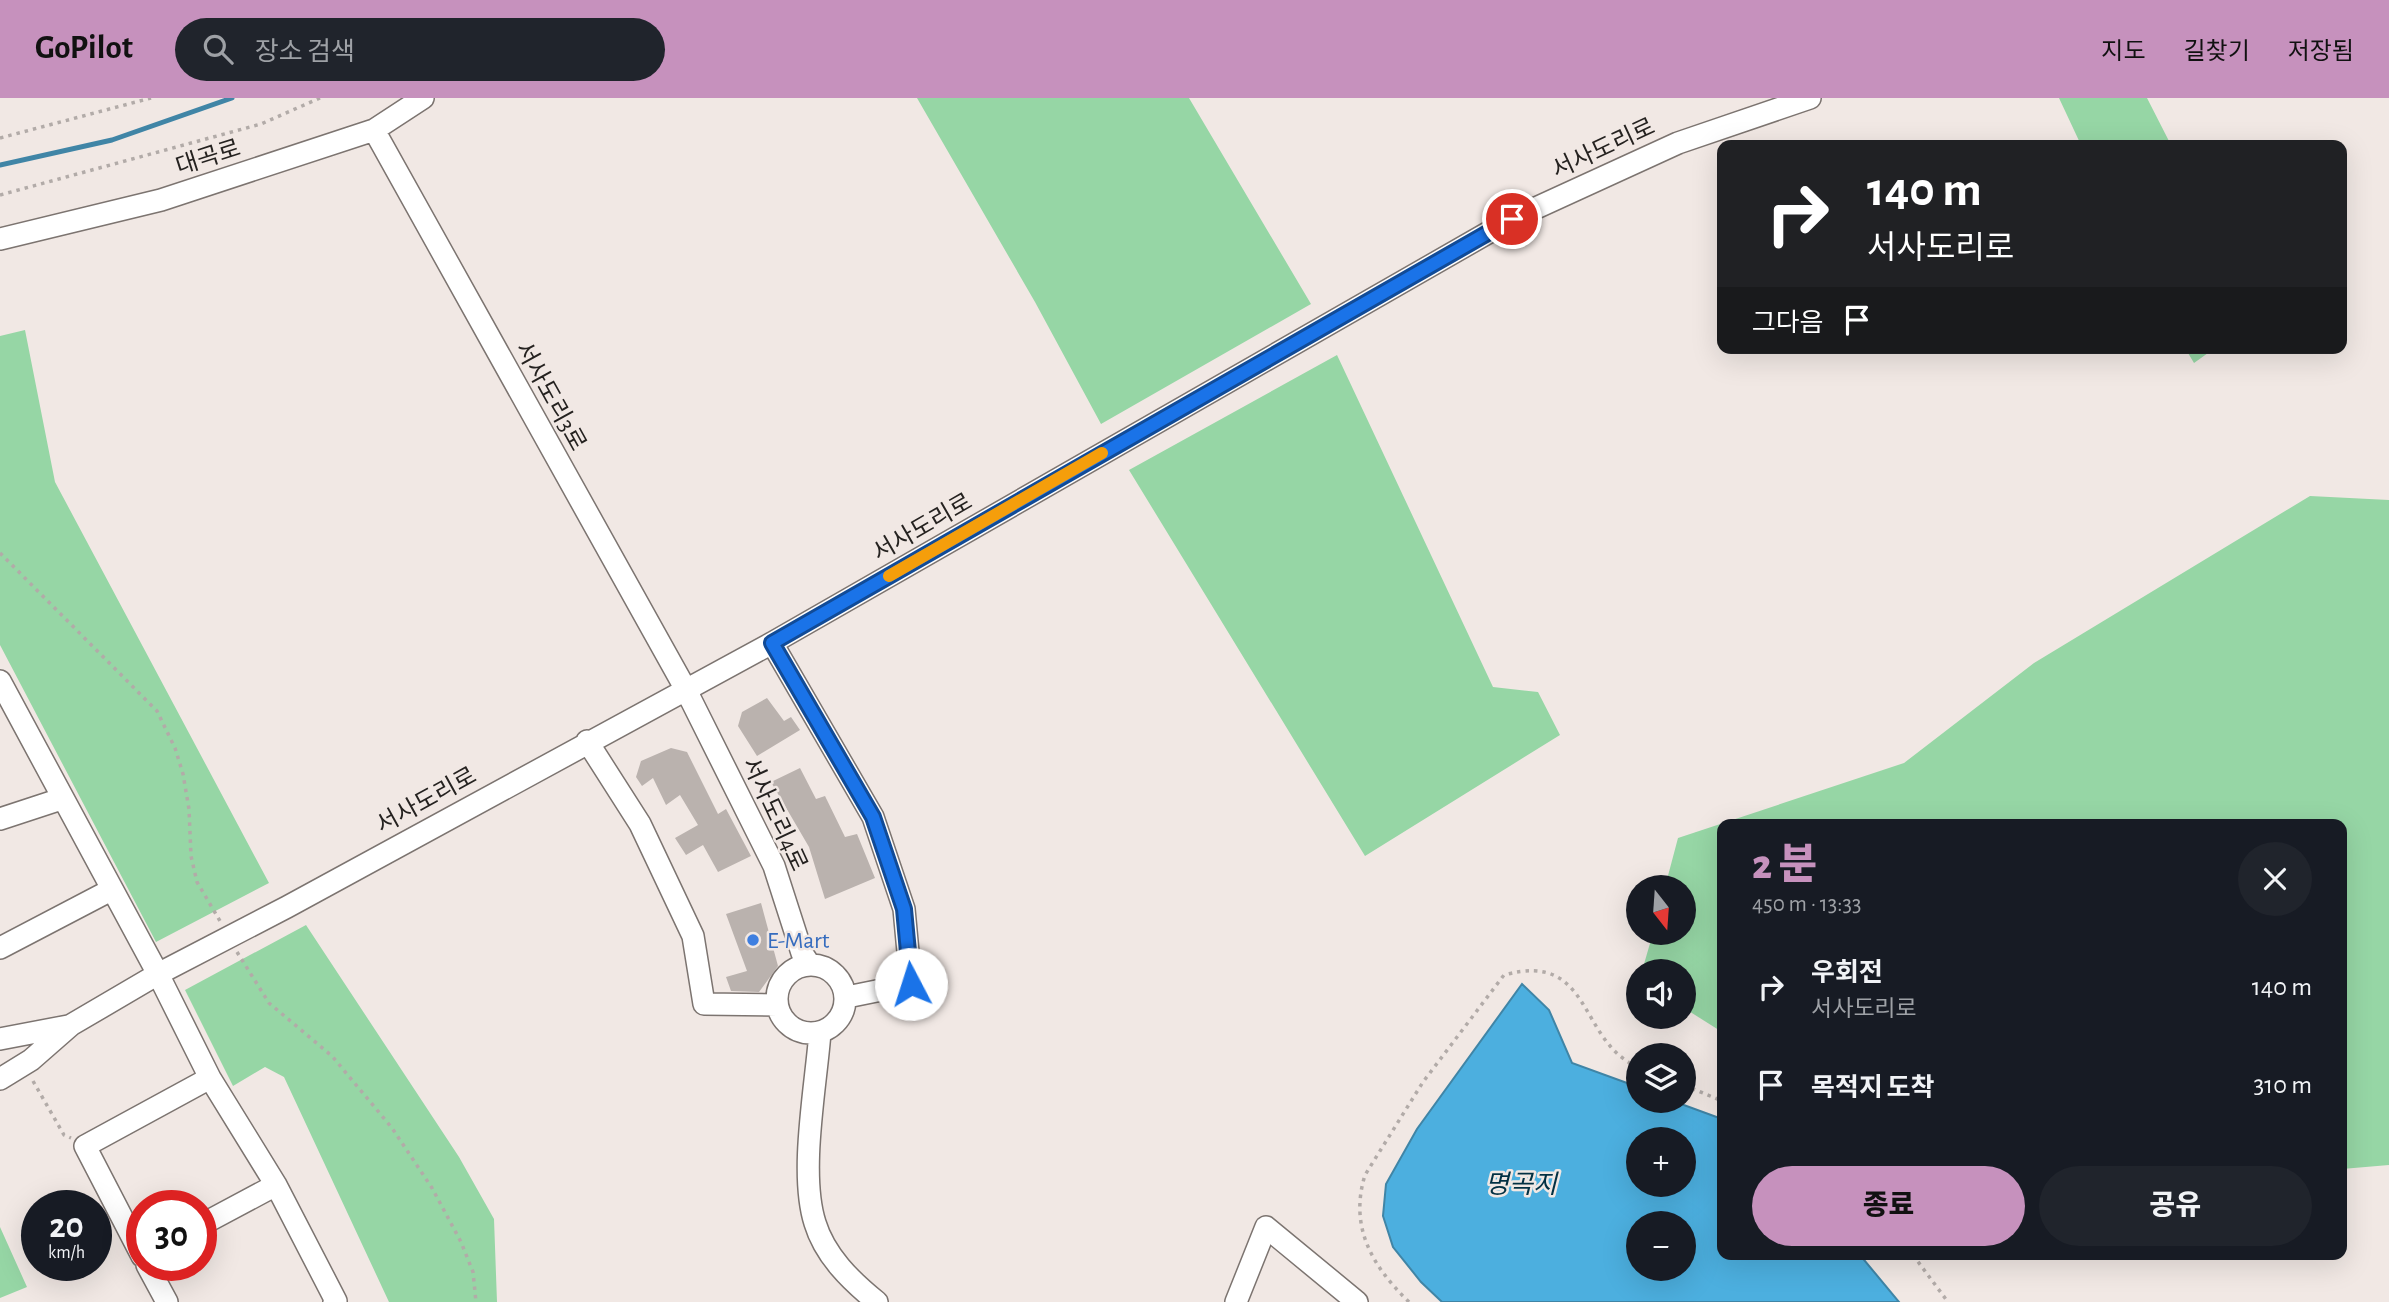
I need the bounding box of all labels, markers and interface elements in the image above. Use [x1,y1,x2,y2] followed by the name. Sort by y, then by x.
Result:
[175,18,665,81] search box
[199,30,237,68] icon: search
[35,32,133,65] text: GoPilot
[255,39,355,65] text: 장소 검색
[2101,40,2146,64] text: 지도
[2184,40,2250,64] text: 길찾기
[2288,40,2354,64] text: 저장됨
[1548,114,1659,183] street label: 서사도리로
[173,135,244,180] street label: 대곡로
[1867,166,1982,215] text: 140 m
[1752,168,1843,259] icon: right
[1482,189,1542,249] pin
[1493,200,1531,238] icon: arrive
[1867,232,2014,264] text: 서사도리로
[1838,301,1876,339] icon: arrive
[1752,310,1824,336] text: 그다음
[510,338,591,455] street label: 서사도리3로
[868,489,976,566] street label: 서사도리로
[737,754,812,875] street label: 서사도리4로
[372,763,481,838] street label: 서사도리로
[2238,842,2312,916] button: close
[1752,844,1817,886] text: 2 분
[1626,875,1696,945] north arrow
[1626,875,1696,1281] map controls
[1752,893,1861,916] text: 450 m · 13:33
[767,929,830,953] place label: E-Mart
[745,932,761,948] marker: E-Mart
[874,947,948,1021] position arrow
[1626,959,1696,1029] button: sound
[1811,960,1883,986] text: 우회전
[1752,968,1790,1006] icon: right
[2252,974,2312,1000] text: 140 m
[1811,998,1917,1021] text: 서사도리로
[1626,1043,1696,1113] button: layers
[1752,1066,1790,1104] icon: arrive
[2254,1072,2312,1098] text: 310 m
[1811,1075,1935,1101] text: 목적지 도착
[1626,1127,1696,1197] button: +
[1752,1166,2025,1246] button: 종료
[2039,1166,2312,1246] button: 공유
[1485,1171,1559,1198] water label: 명곡지
[126,1190,217,1281] speed limit sign: 30
[49,1209,84,1244] text: 20
[1626,1211,1696,1281] button: −
[48,1244,85,1262] text: km/h

